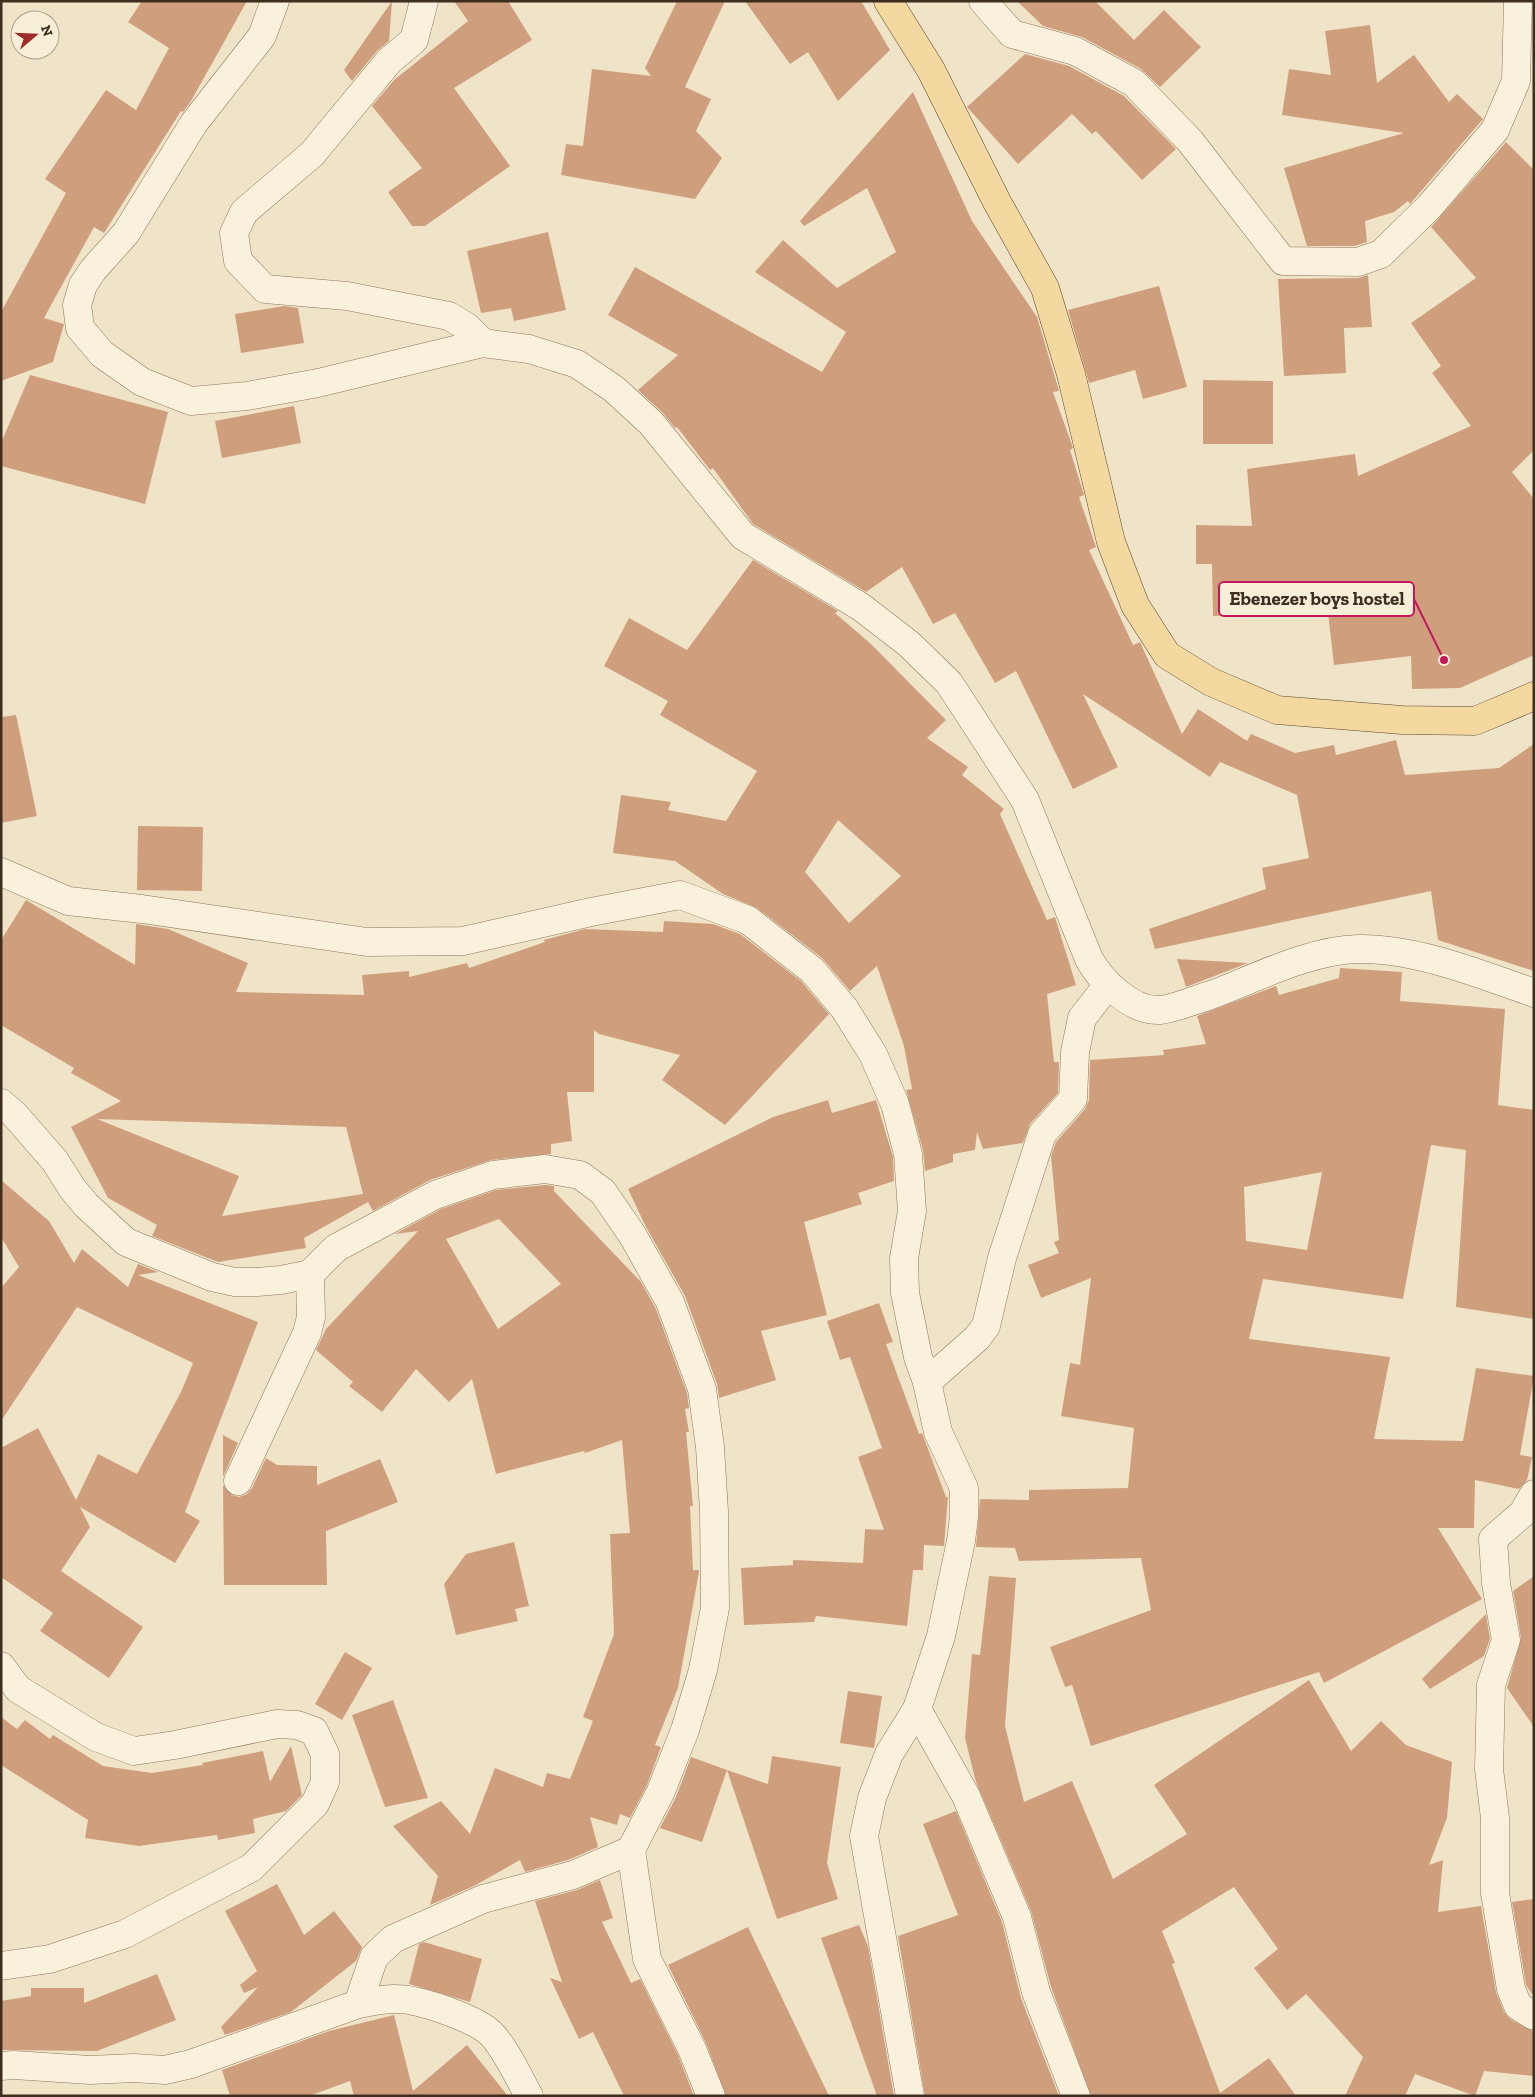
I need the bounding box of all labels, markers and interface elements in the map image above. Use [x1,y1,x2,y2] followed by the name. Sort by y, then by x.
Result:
[10,10,60,60] north arrow
[37,23,57,39] text: N
[1219,582,1414,616] callout: Ebenezer boys hostel
[1229,587,1405,610] text: Ebenezer boys hostel

